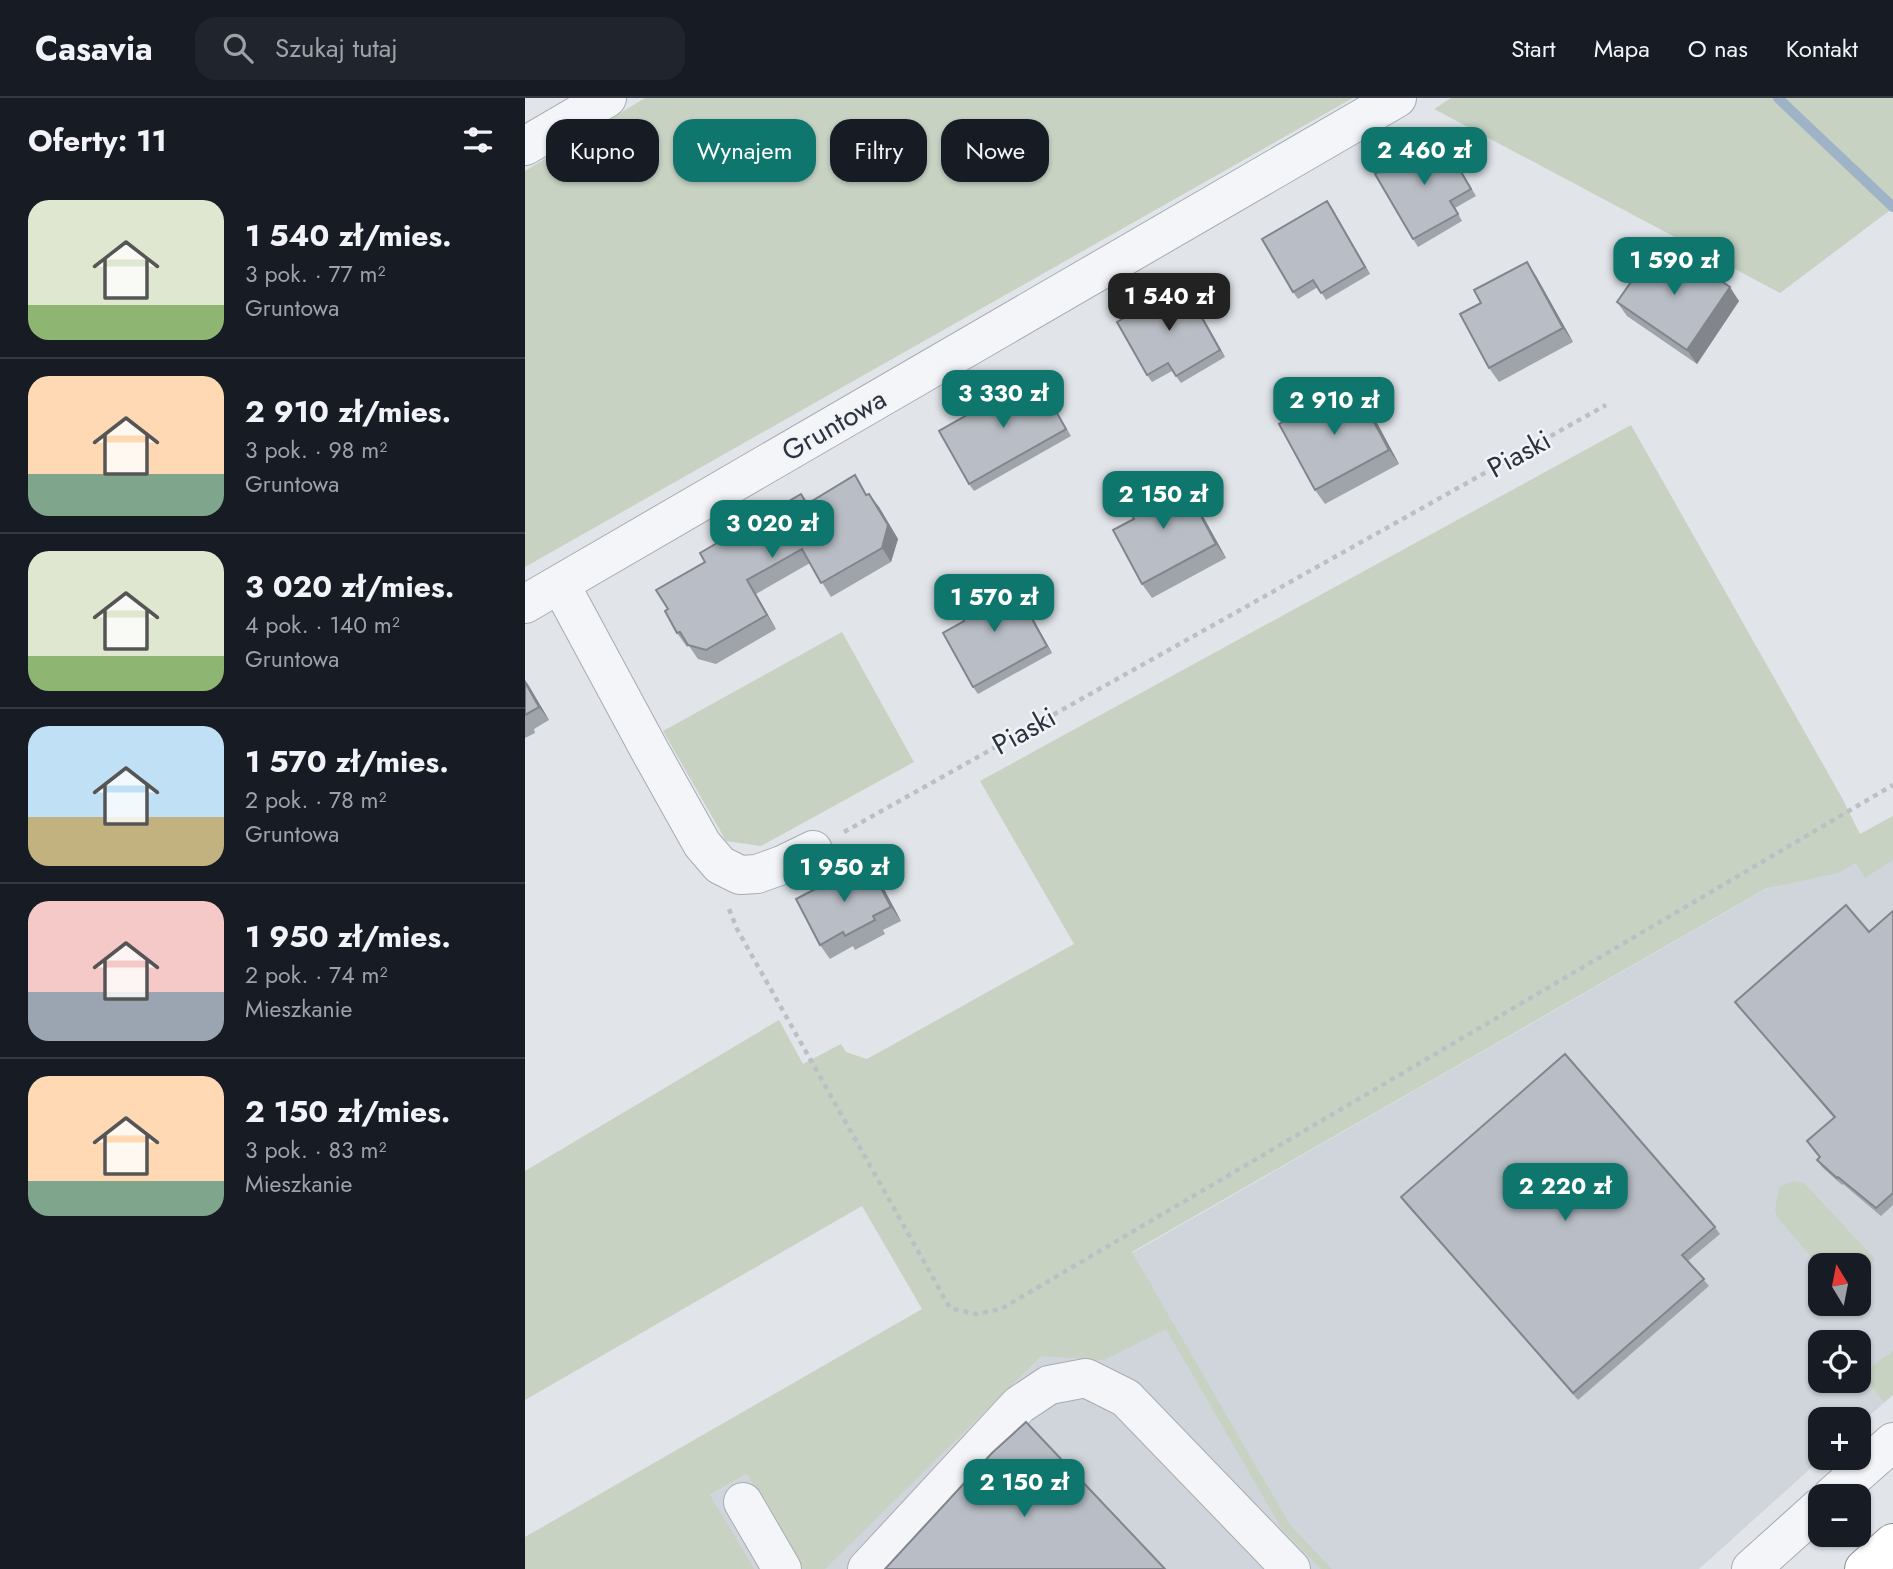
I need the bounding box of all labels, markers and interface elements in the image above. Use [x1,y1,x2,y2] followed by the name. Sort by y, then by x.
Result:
[195,17,685,80] search box
[35,25,153,72] text: Casavia
[219,29,257,67] icon: search
[275,29,398,67] text: Szukaj tutaj
[1511,31,1556,66] text: Start
[1594,31,1650,66] text: Mapa
[1688,31,1748,66] text: O nas
[1786,31,1858,66] text: Kontakt
[28,119,167,162] text: Oferty: 11
[546,119,659,182] chip: Kupno
[673,119,816,182] chip: Wynajem
[830,119,927,182] chip: Filtry
[941,119,1049,182] chip: Nowe
[459,121,497,159] icon: filters
[1352,127,1496,187] pin: 2 460 zł
[1377,133,1471,167] text: 2 460 zł
[245,214,452,257] text: 1 540 zł/mies.
[84,228,168,312] icon: home
[1602,238,1746,297] pin: 1 590 zł
[1629,243,1719,277] text: 1 590 zł
[245,257,385,291] text: 3 pok. · 77 m²
[1097,274,1241,333] pin: 1 540 zł
[1124,279,1214,313] text: 1 540 zł
[245,291,339,325] text: Gruntowa
[931,370,1075,430] pin: 3 330 zł
[958,376,1048,410] text: 3 330 zł
[1262,378,1406,437] pin: 2 910 zł
[774,379,894,471] street label: Gruntowa
[1289,383,1379,417] text: 2 910 zł
[245,390,451,433] text: 2 910 zł/mies.
[84,404,168,488] icon: home
[1480,420,1558,488] street label: Piaski
[245,433,387,467] text: 3 pok. · 98 m²
[245,467,339,501] text: Gruntowa
[1091,472,1235,531] pin: 2 150 zł
[1119,477,1207,511] text: 2 150 zł
[700,500,844,560] pin: 3 020 zł
[726,506,818,540] text: 3 020 zł
[245,565,454,608] text: 3 020 zł/mies.
[922,574,1066,634] pin: 1 570 zł
[84,579,168,663] icon: home
[950,580,1038,614] text: 1 570 zł
[245,608,400,642] text: 4 pok. · 140 m²
[245,642,339,676] text: Gruntowa
[985,697,1063,765] street label: Piaski
[245,740,449,783] text: 1 570 zł/mies.
[84,754,168,838] icon: home
[245,783,387,817] text: 2 pok. · 78 m²
[245,817,339,851] text: Gruntowa
[772,844,916,904] pin: 1 950 zł
[799,850,889,884] text: 1 950 zł
[245,915,451,958] text: 1 950 zł/mies.
[84,929,168,1013] icon: home
[245,958,387,992] text: 2 pok. · 74 m²
[245,992,352,1026] text: Mieszkanie
[245,1090,450,1133] text: 2 150 zł/mies.
[84,1104,168,1188] icon: home
[245,1133,386,1167] text: 3 pok. · 83 m²
[1493,1164,1637,1223] pin: 2 220 zł
[245,1167,352,1201] text: Mieszkanie
[1519,1169,1611,1203] text: 2 220 zł
[1808,1253,1871,1316] north arrow
[1808,1253,1871,1547] map controls
[1808,1330,1871,1393] button: locate
[1808,1407,1871,1470] button: +
[952,1460,1096,1519] pin: 2 150 zł
[980,1465,1068,1499] text: 2 150 zł
[1808,1484,1871,1547] button: −

